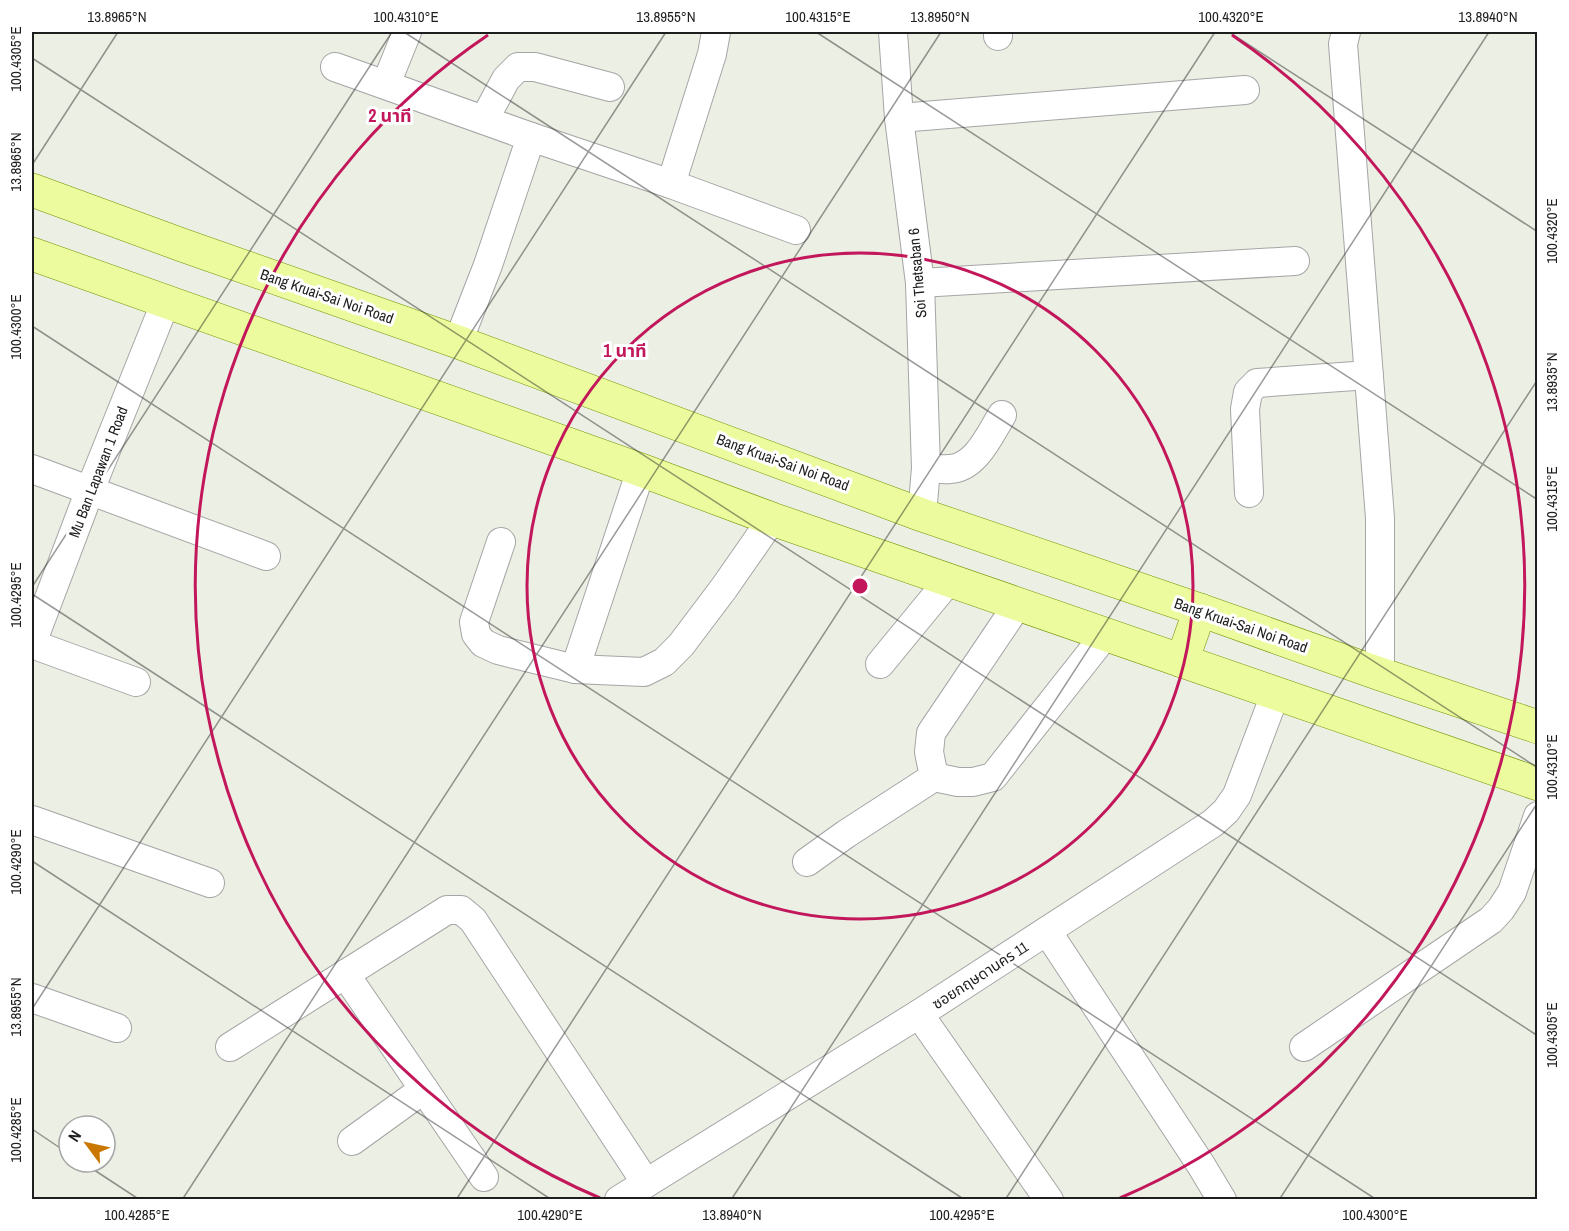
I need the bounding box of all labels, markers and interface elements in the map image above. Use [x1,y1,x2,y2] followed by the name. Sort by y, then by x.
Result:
[87,6,147,27] text: 13.8965°N
[373,6,439,27] text: 100.4310°E
[636,6,696,27] text: 13.8955°N
[785,6,851,27] text: 100.4315°E
[910,6,970,27] text: 13.8950°N
[1198,6,1264,27] text: 100.4320°E
[1458,6,1518,27] text: 13.8940°N
[5,26,26,92] text: 100.4305°E
[368,103,412,128] text: 2 นาที
[5,132,26,192] text: 13.8965°N
[1541,198,1562,264] text: 100.4320°E
[903,227,931,319] street label: Soi Thetsaban 6
[258,263,396,329] street label: Bang Kruai-Sai Noi Road
[5,294,26,360] text: 100.4300°E
[603,338,647,363] text: 1 นาที
[1541,352,1562,412] text: 13.8935°N
[63,403,133,541] street label: Mu Ban Lapawan 1 Road
[714,428,852,496] street label: Bang Kruai-Sai Noi Road
[1541,466,1562,532] text: 100.4315°E
[5,562,26,628] text: 100.4295°E
[850,576,870,596] centre of rings
[1172,592,1310,658] street label: Bang Kruai-Sai Noi Road
[1541,734,1562,800] text: 100.4310°E
[5,829,26,895] text: 100.4290°E
[928,936,1032,1014] street label: ซอยกฤษดานคร 11
[5,977,26,1037] text: 13.8955°N
[1541,1002,1562,1068] text: 100.4305°E
[5,1097,26,1163] text: 100.4285°E
[57,1114,117,1174] north arrow
[63,1126,86,1146] text: N
[104,1204,170,1225] text: 100.4285°E
[517,1204,583,1225] text: 100.4290°E
[702,1204,762,1225] text: 13.8940°N
[929,1204,995,1225] text: 100.4295°E
[1342,1204,1408,1225] text: 100.4300°E

